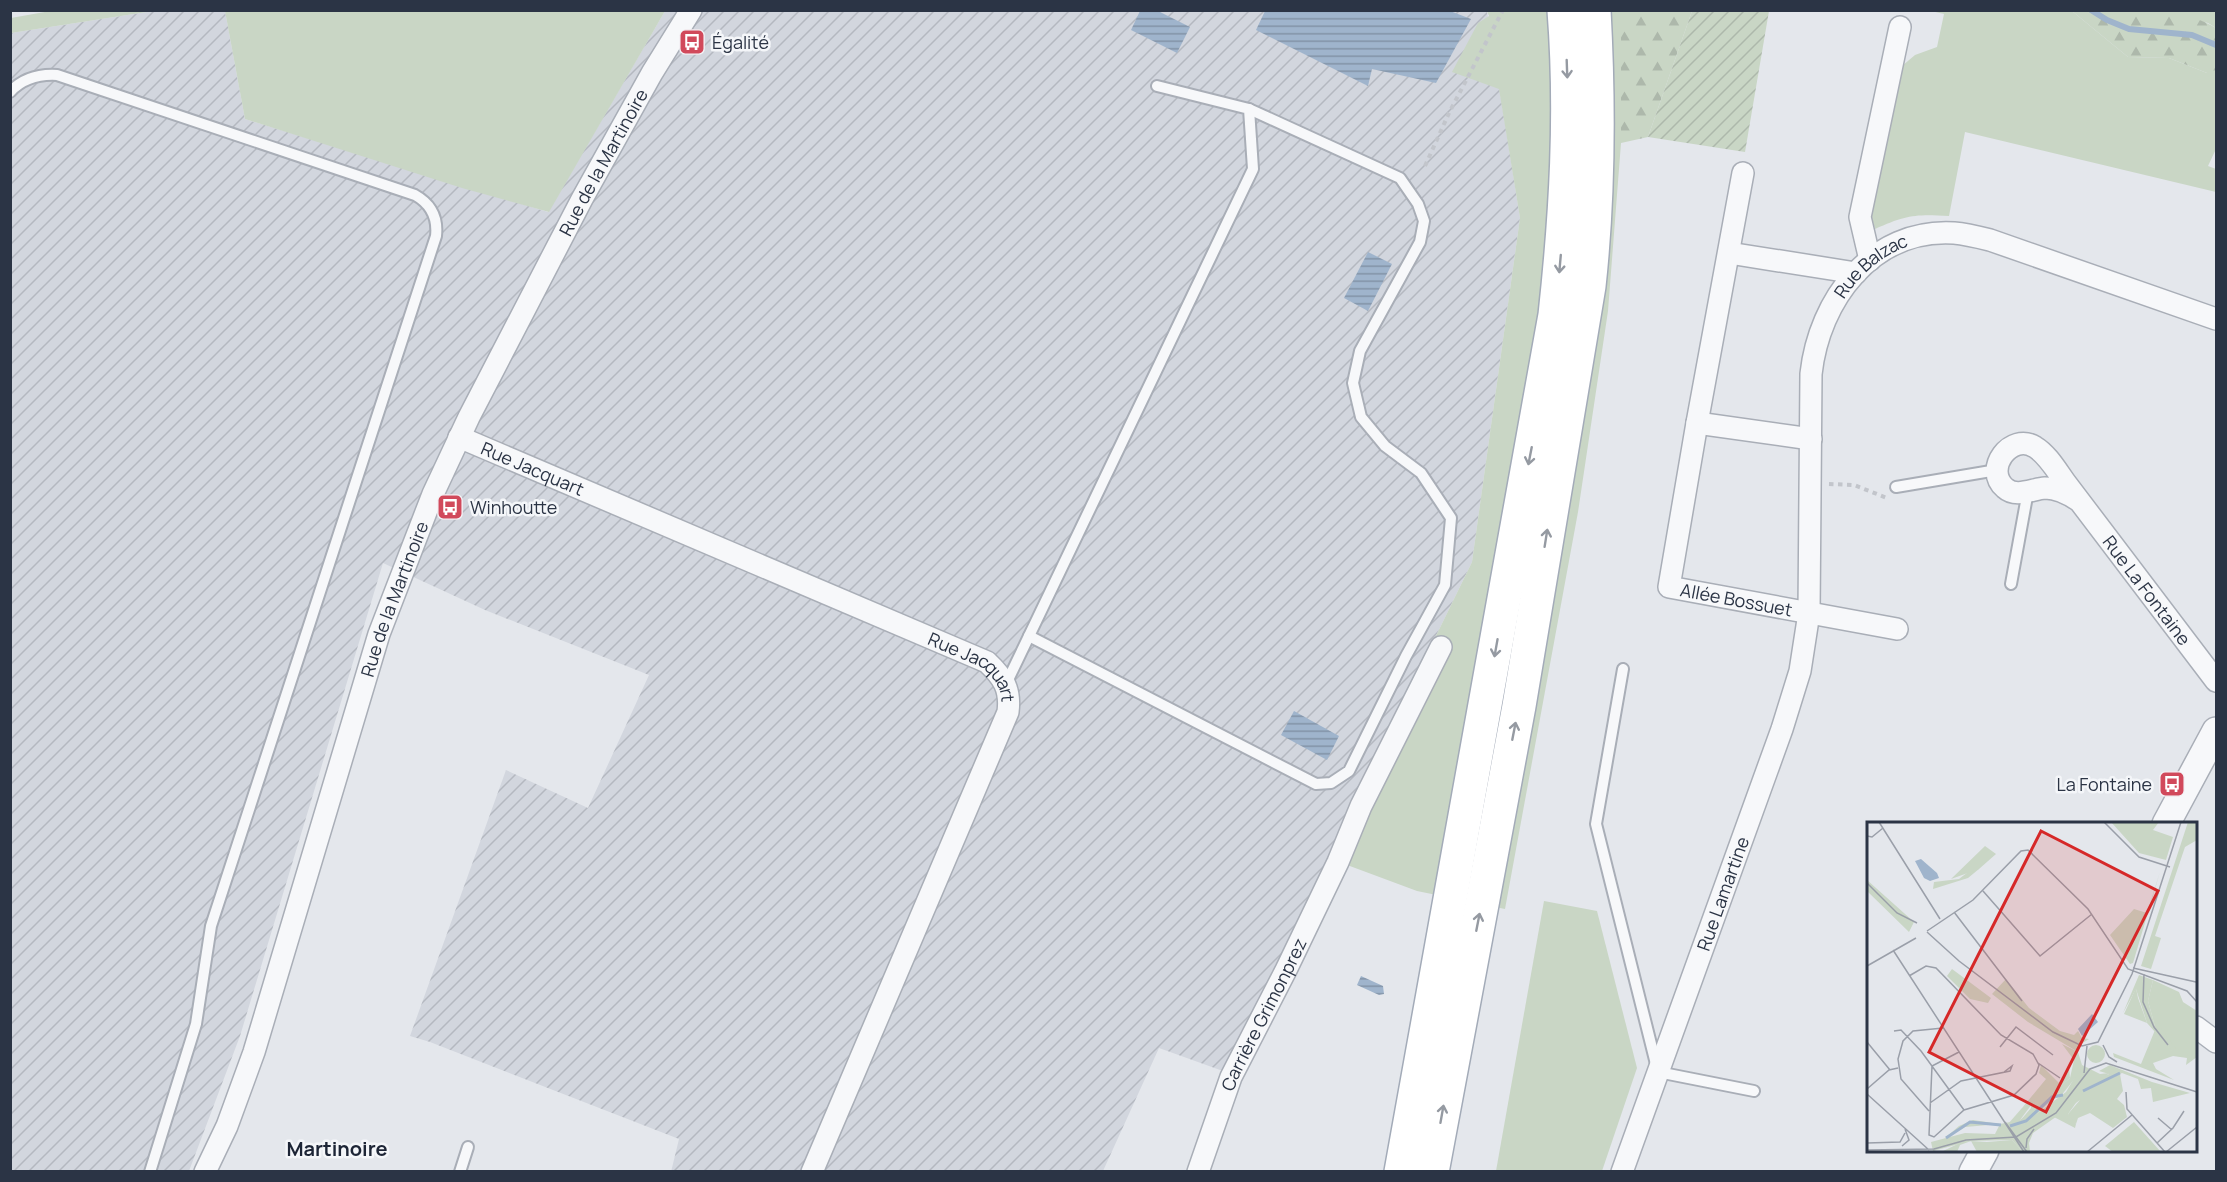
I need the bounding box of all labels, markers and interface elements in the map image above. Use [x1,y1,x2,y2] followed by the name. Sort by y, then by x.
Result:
[677,27,707,57] bus stop icon: Égalité
[712,30,769,54] place label: Égalité
[1561,58,1572,78] one-way arrow
[553,84,653,240] street label: Rue de la Martinoire
[1828,228,1911,303] street label: Rue Balzac
[1554,253,1565,273] one-way arrow
[477,436,588,501] street label: Rue Jacquart
[1524,446,1535,466] one-way arrow
[435,492,465,522] bus stop icon: Winhoutte
[470,495,557,519] place label: Winhoutte
[355,518,433,680] street label: Rue de la Martinoire
[1541,529,1552,549] one-way arrow
[2098,530,2196,650] street label: Rue La Fontaine
[1678,577,1794,621] street label: Allée Bossuet
[925,626,1021,703] street label: Rue Jacquart
[1490,638,1501,657] one-way arrow
[1509,721,1520,741] one-way arrow
[2157,769,2187,799] bus stop icon: La Fontaine
[2057,772,2152,796] place label: La Fontaine
[1867,822,2197,1152] inset map
[1691,833,1754,954] street label: Rue Lamartine
[1472,913,1483,932] one-way arrow
[1215,934,1312,1094] street label: Carrière Grimonprez
[1437,1105,1448,1124] one-way arrow
[286,1135,388,1162] district label: Martinoire

